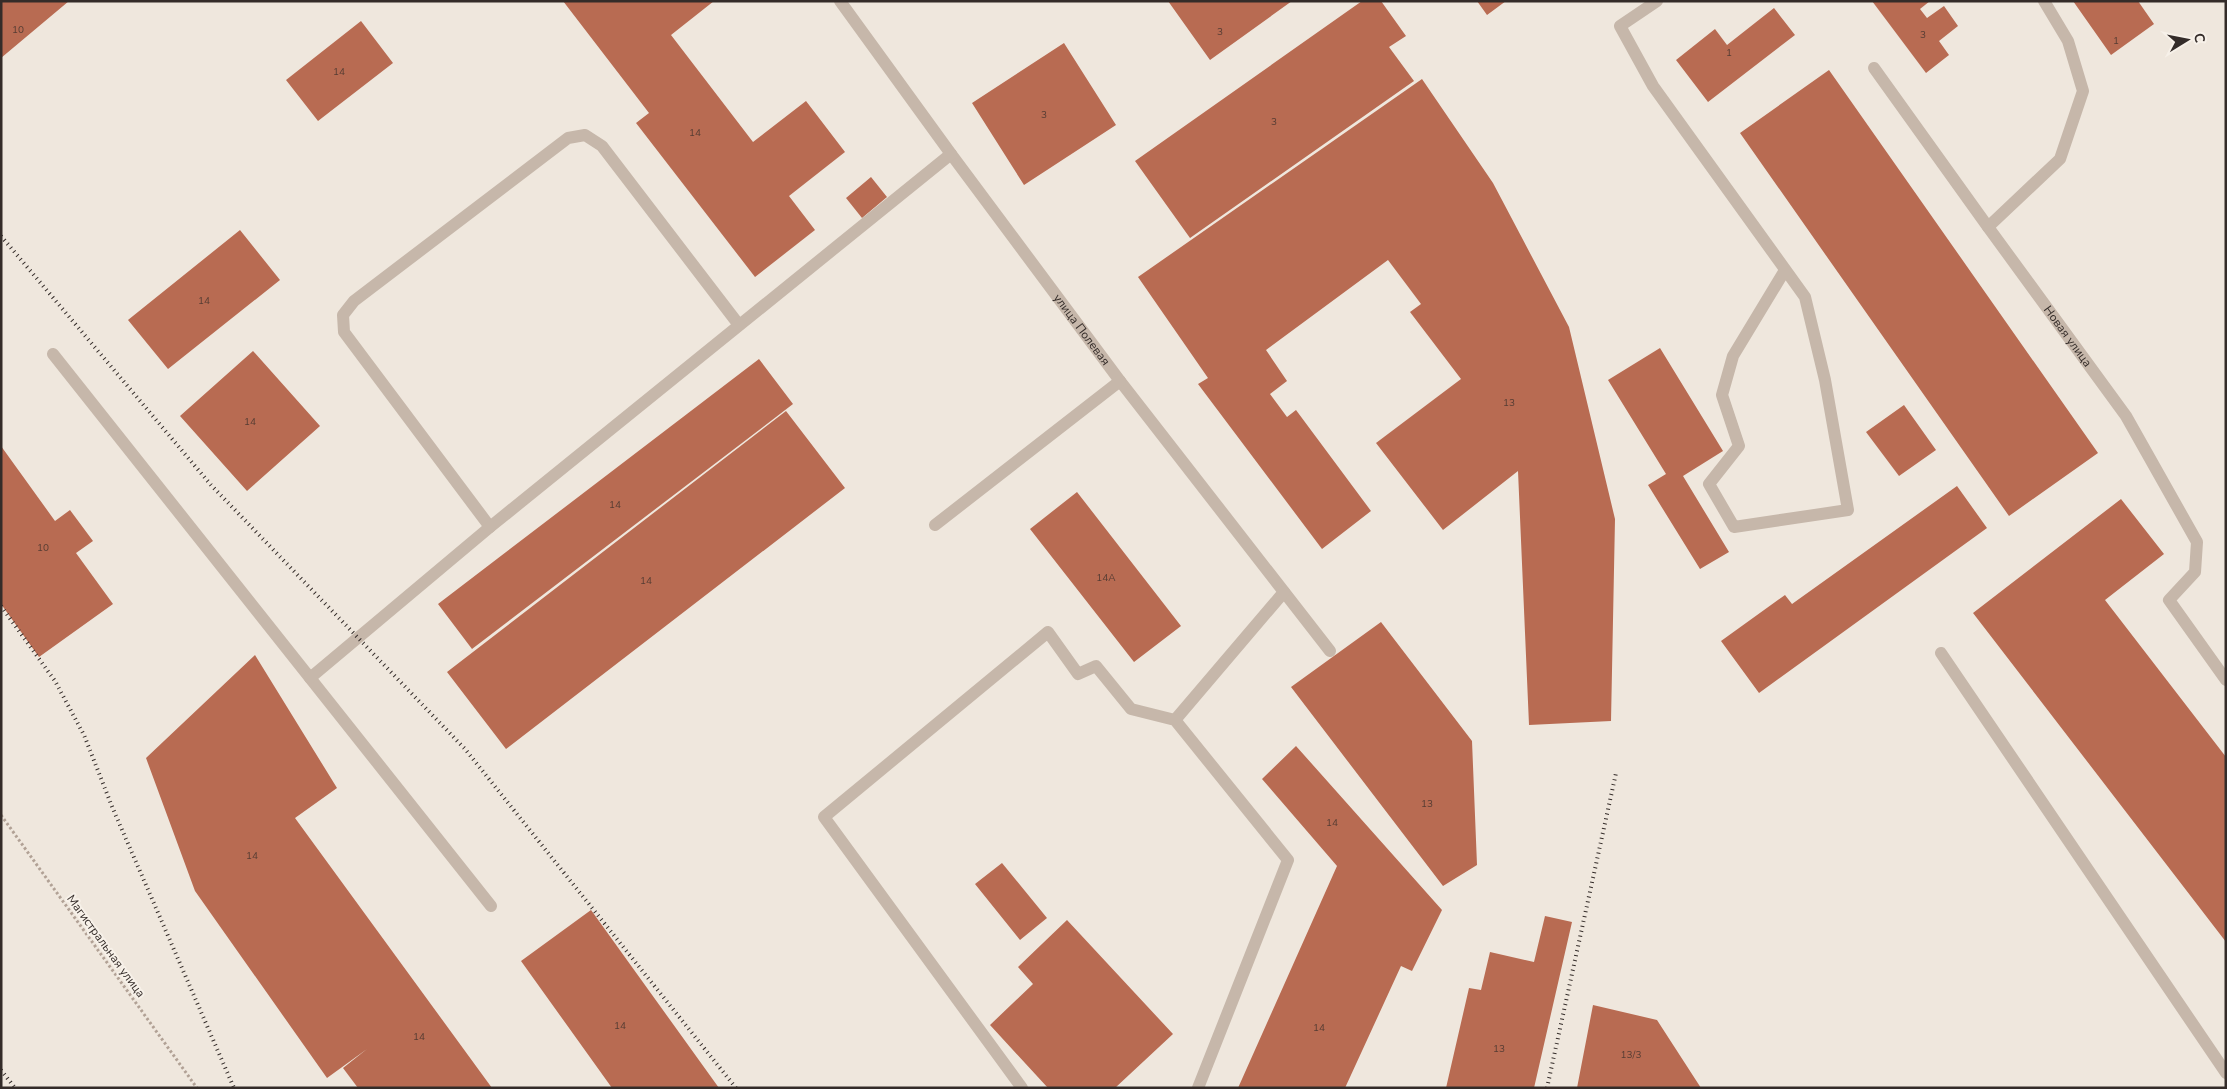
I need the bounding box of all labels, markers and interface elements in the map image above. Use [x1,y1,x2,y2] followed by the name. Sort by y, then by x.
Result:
[2162,15,2212,65] north arrow
[12,23,24,37] house number: 10
[1217,25,1223,39] house number: 3
[1920,28,1926,42] house number: 3
[2189,31,2210,45] text: С
[2113,34,2119,48] house number: 1
[1726,46,1732,60] house number: 1
[333,65,345,79] house number: 14
[1041,108,1047,122] house number: 3
[1271,115,1277,129] house number: 3
[689,126,701,140] house number: 14
[1050,291,1114,369] street label: улица Полевая
[198,294,210,308] house number: 14
[2040,302,2096,370] street label: Новая улица
[1503,396,1515,410] house number: 13
[244,415,256,429] house number: 14
[609,498,621,512] house number: 14
[37,541,49,555] house number: 10
[1096,571,1116,585] house number: 14А
[640,574,652,588] house number: 14
[1421,797,1433,811] house number: 13
[1326,816,1338,830] house number: 14
[246,849,258,863] house number: 14
[63,891,149,1001] street label: Магистральная улица
[614,1019,626,1033] house number: 14
[1313,1021,1325,1035] house number: 14
[413,1030,425,1044] house number: 14
[1493,1042,1505,1056] house number: 13
[1621,1048,1641,1062] house number: 13/3

